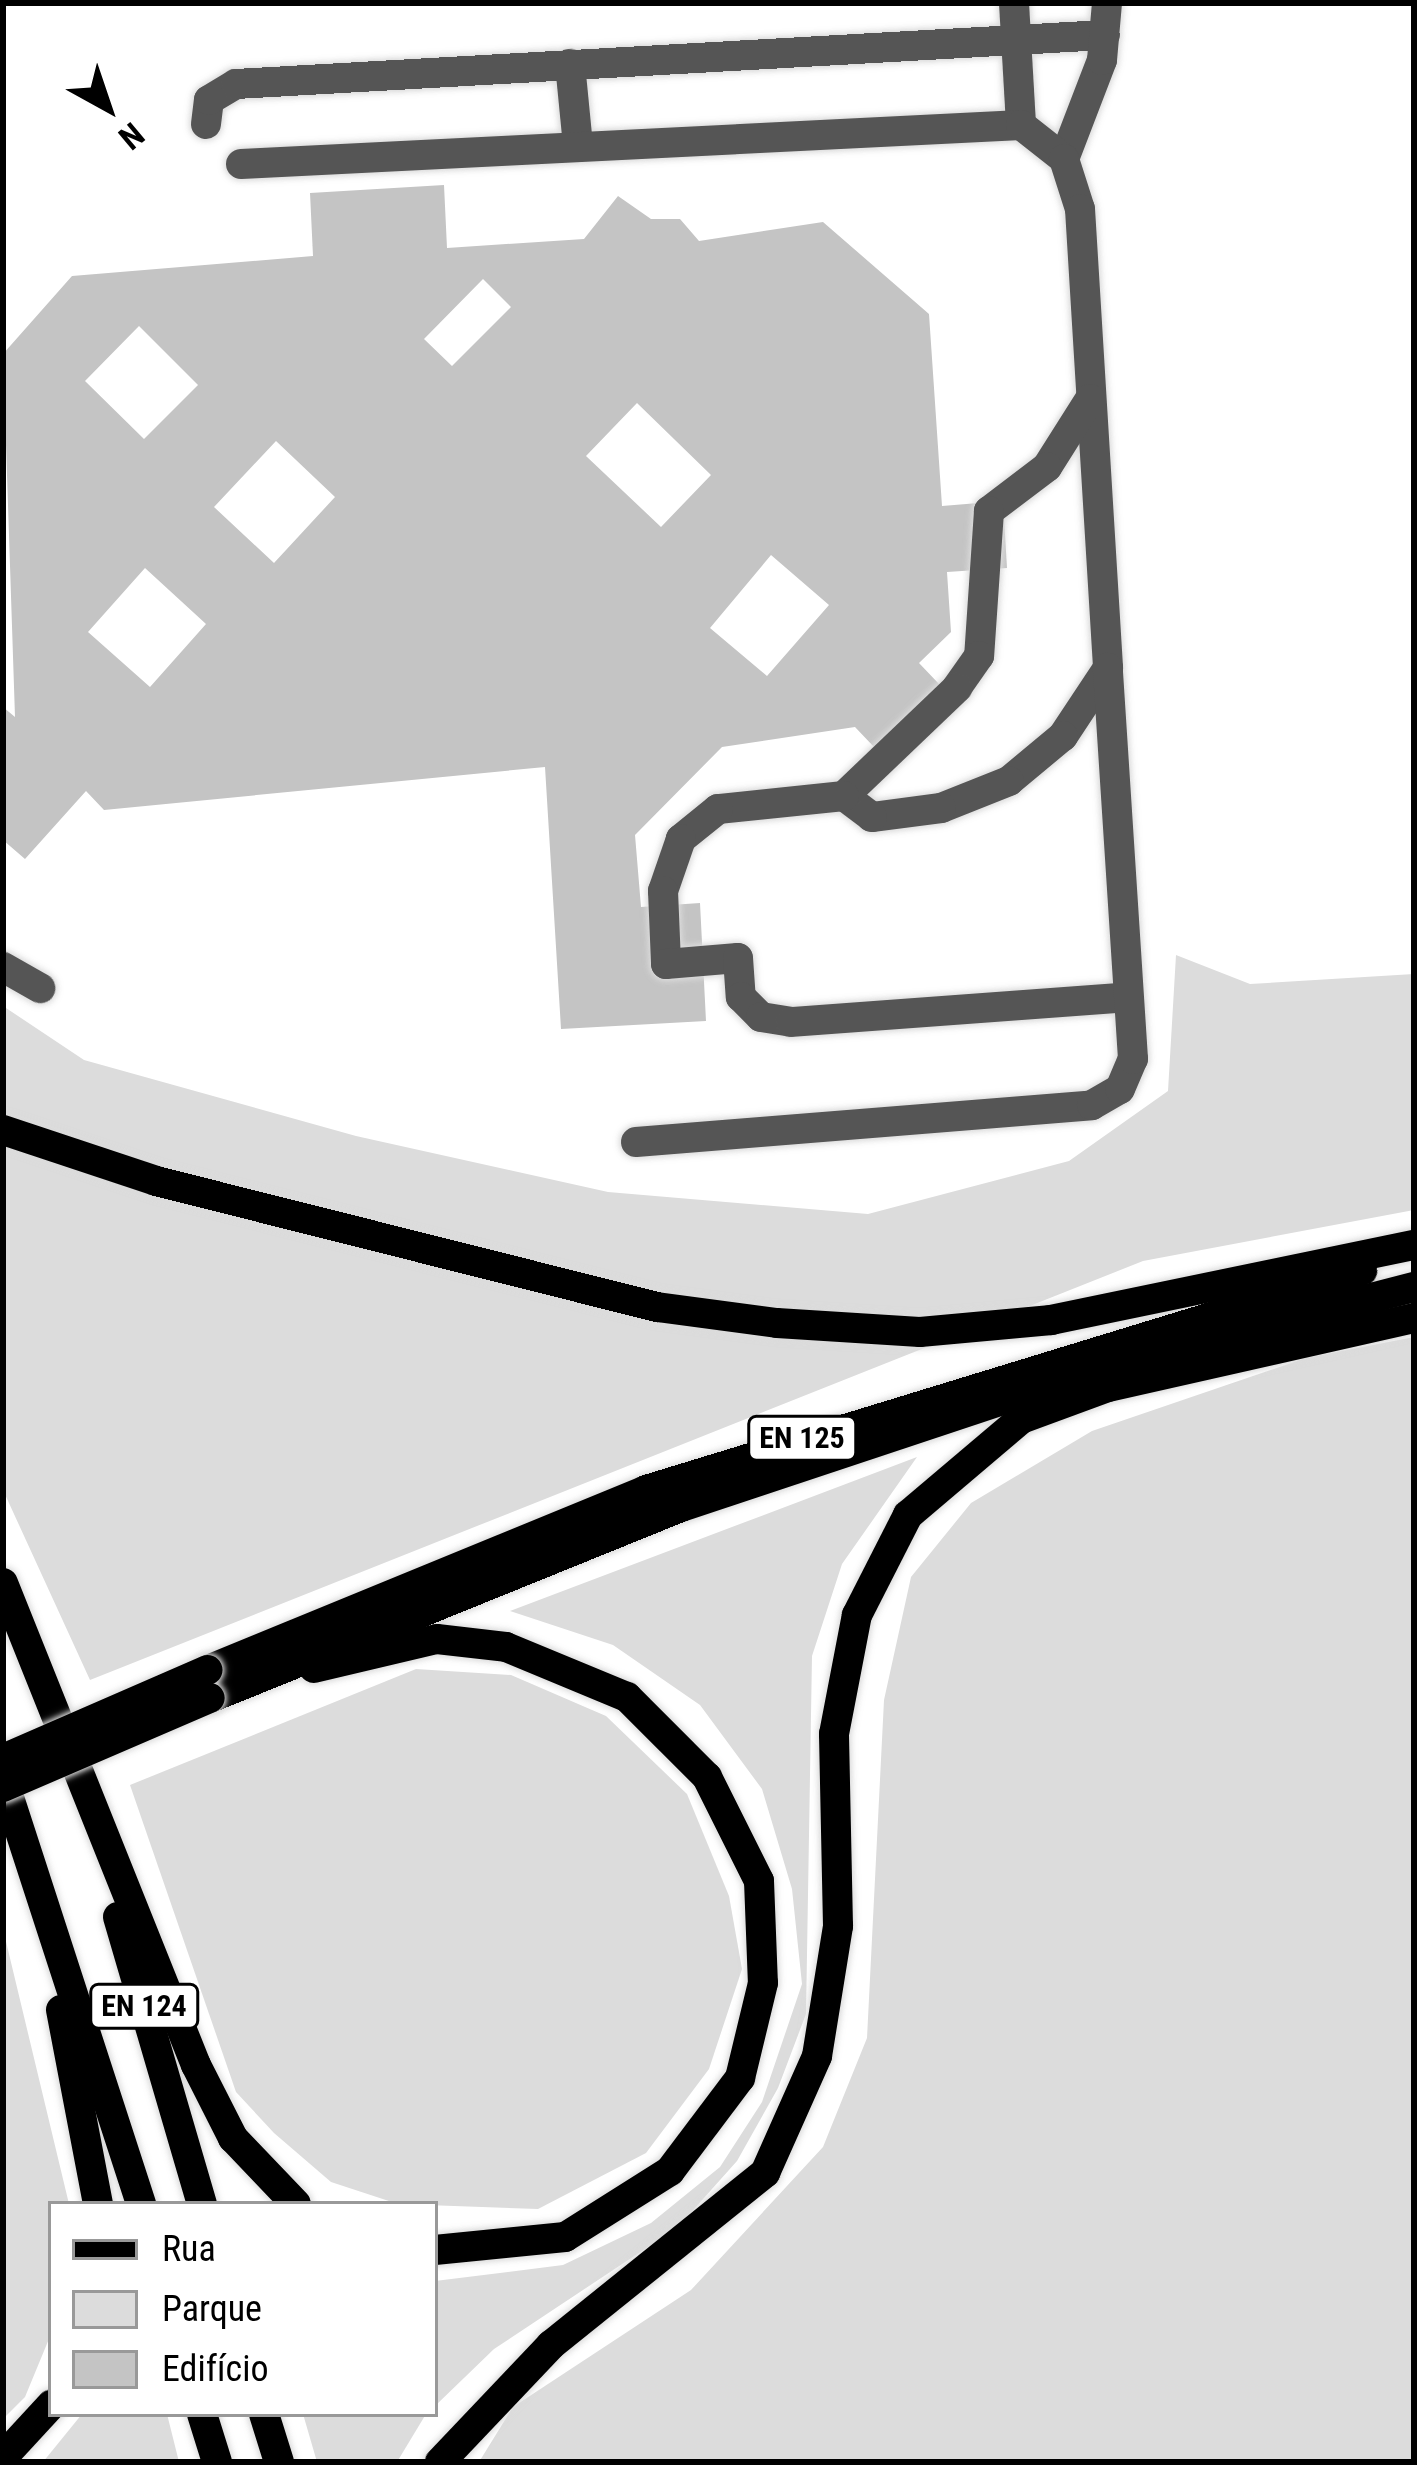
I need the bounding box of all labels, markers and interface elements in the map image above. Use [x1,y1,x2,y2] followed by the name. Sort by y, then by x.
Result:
[48,48,168,168] north arrow
[111,115,152,157] text: N
[745,1414,859,1462] road number: EN 125
[87,1982,201,2030] road number: EN 124
[48,2201,438,2417] legend
[162,2228,216,2270] text: Rua
[162,2288,262,2330] text: Parque
[162,2348,269,2390] text: Edifício

